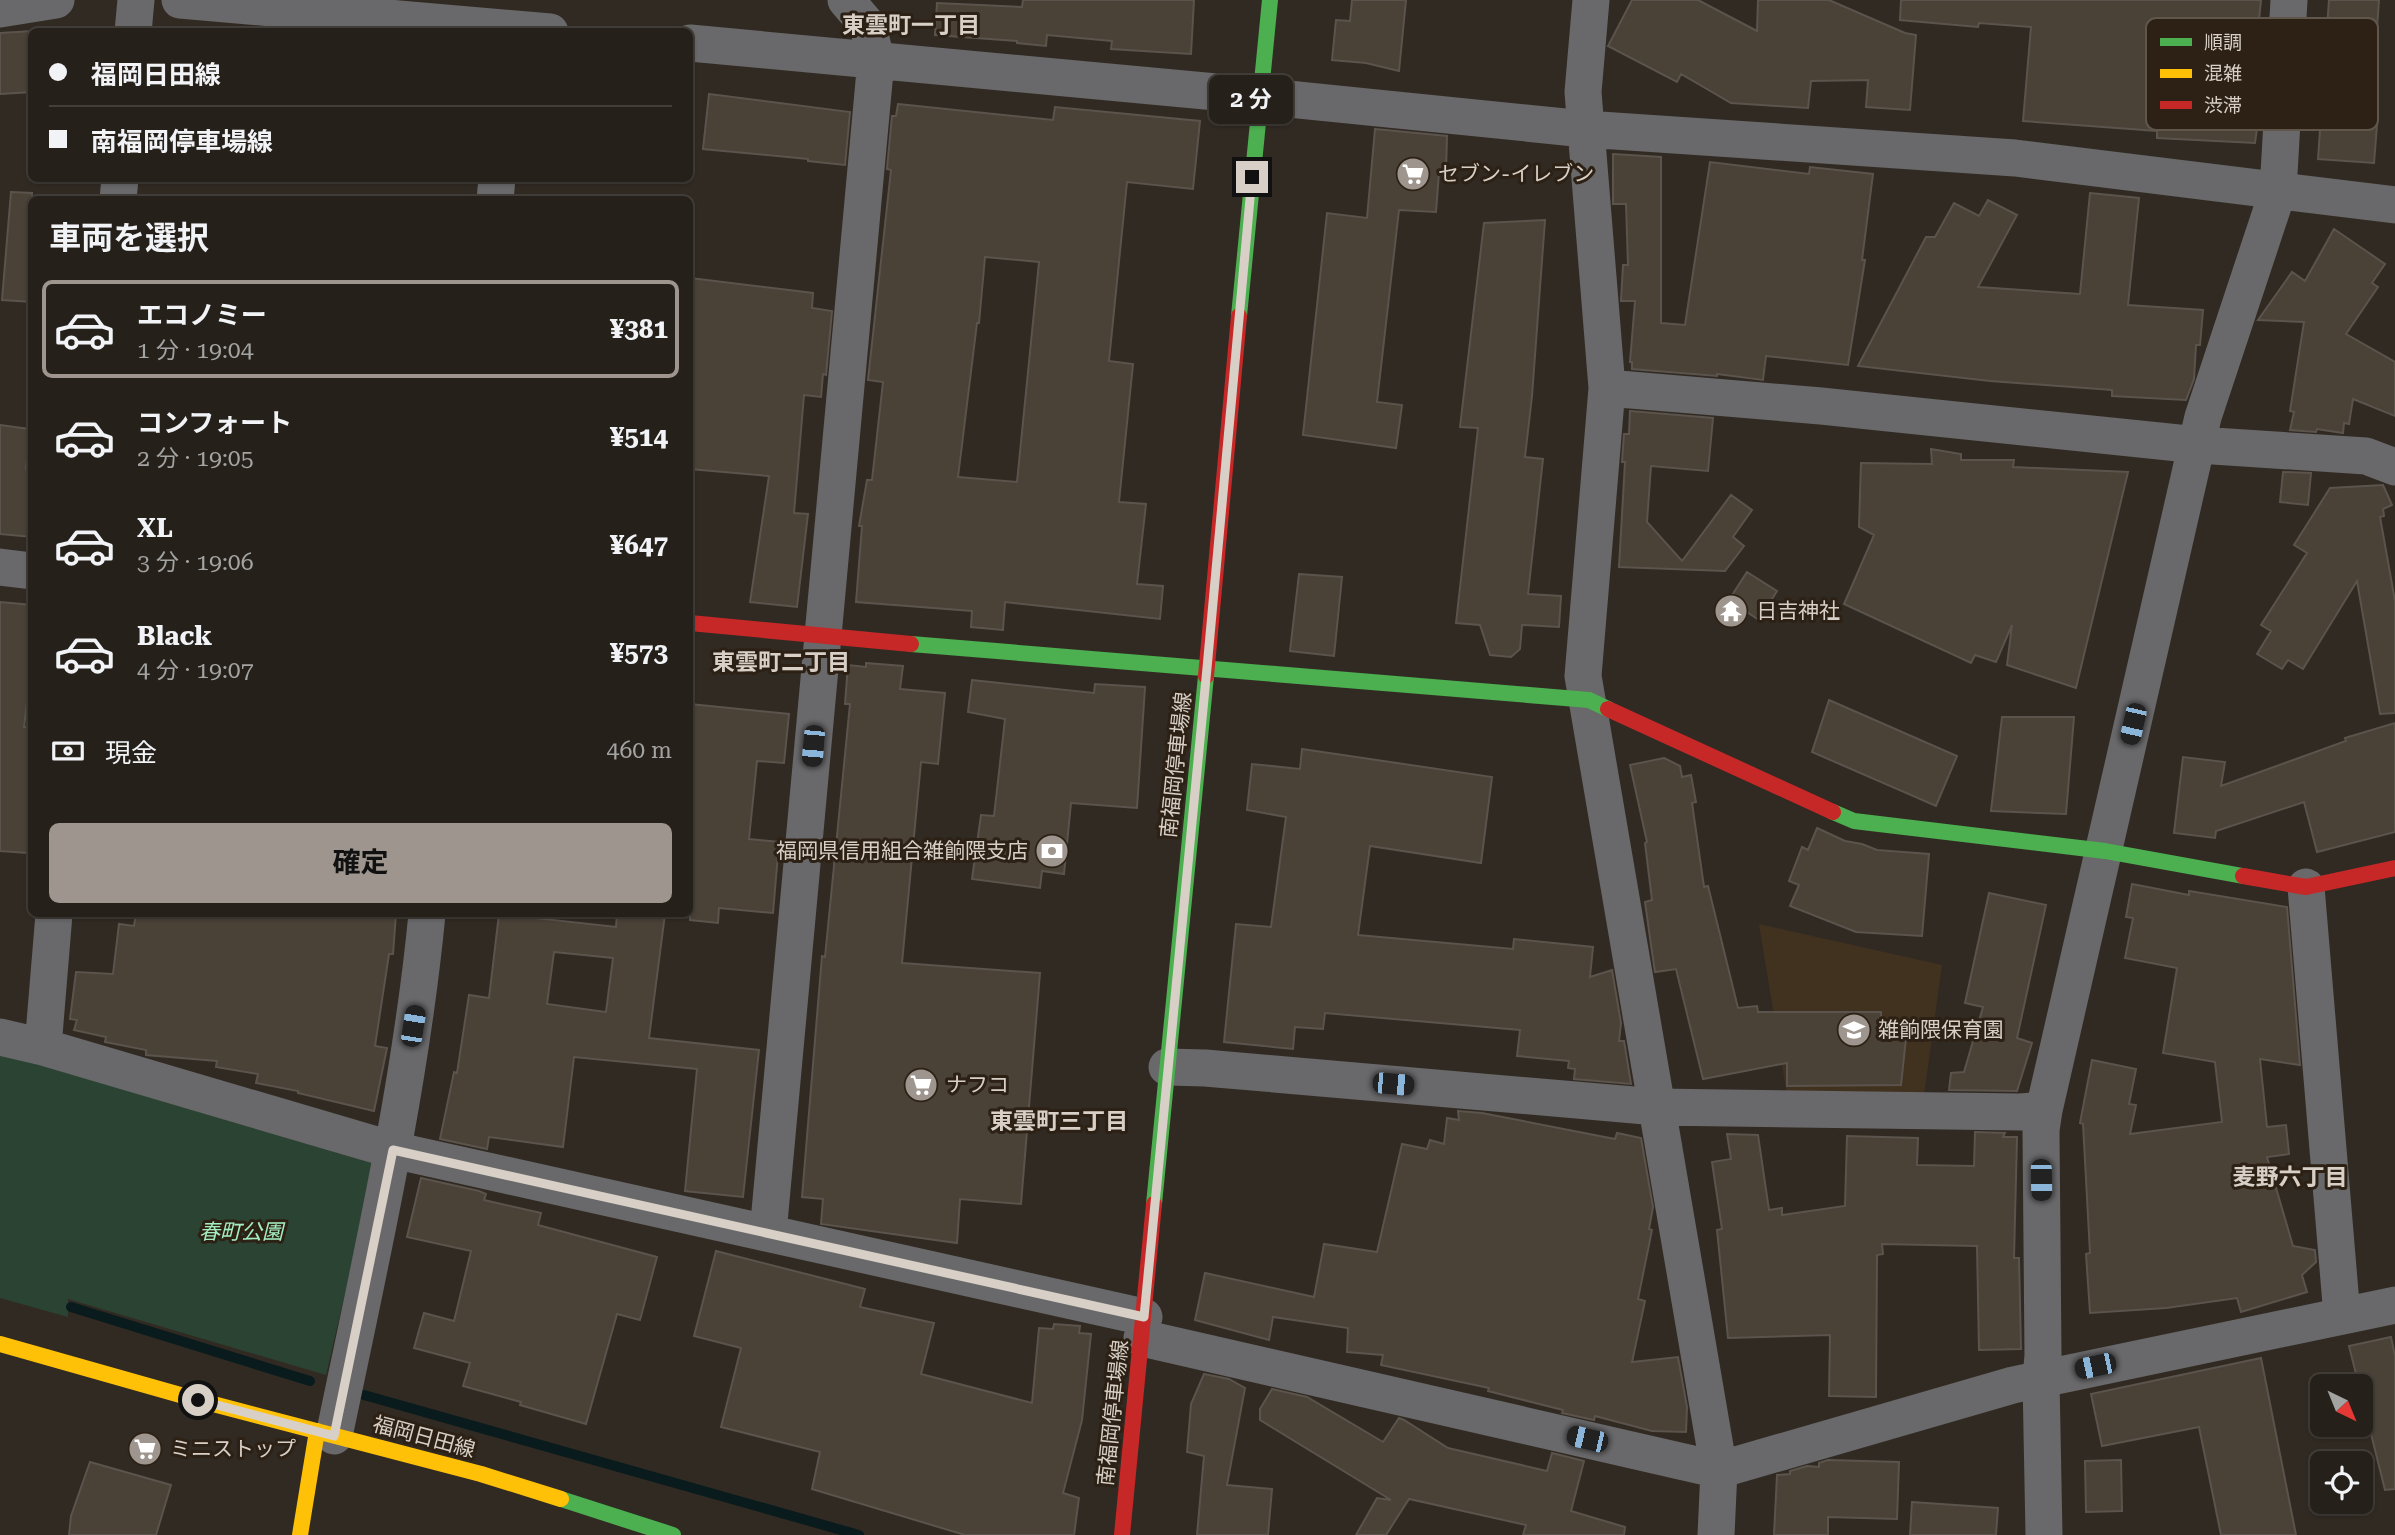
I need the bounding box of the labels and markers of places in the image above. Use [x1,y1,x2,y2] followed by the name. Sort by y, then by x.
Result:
[1394,155,1432,193] supermarket icon: セブン-イレブン
[1438,162,1594,186] place label: セブン-イレブン
[1712,592,1750,630] temple icon: 日吉神社
[1756,599,1840,623] place label: 日吉神社
[1033,832,1071,870] bank icon: 福岡県信用組合雑餉隈支店
[776,839,1028,863] place label: 福岡県信用組合雑餉隈支店
[1835,1011,1873,1049] school or university icon: 雑餉隈保育園
[1878,1018,2004,1042] place label: 雑餉隈保育園
[902,1066,940,1104] supermarket icon: ナフコ
[946,1073,1009,1097] place label: ナフコ
[126,1430,164,1468] supermarket icon: ミニストップ
[170,1437,296,1461] place label: ミニストップ

